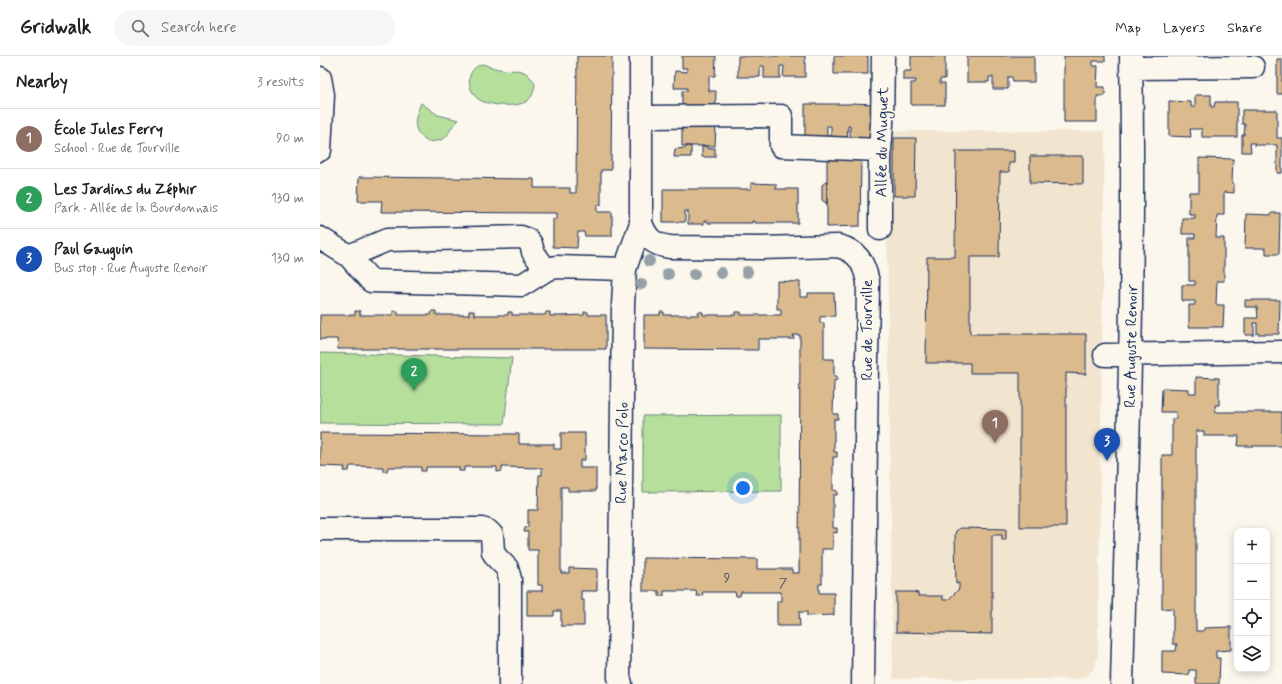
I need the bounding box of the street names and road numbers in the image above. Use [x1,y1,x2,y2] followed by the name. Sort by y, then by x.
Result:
[871,86,895,198] street label: Allée du Muguet
[857,279,878,381] street label: Rue de Tourville
[1120,283,1143,408] street label: Rue Auguste Renoir
[611,402,634,504] street label: Rue Marco Polo

